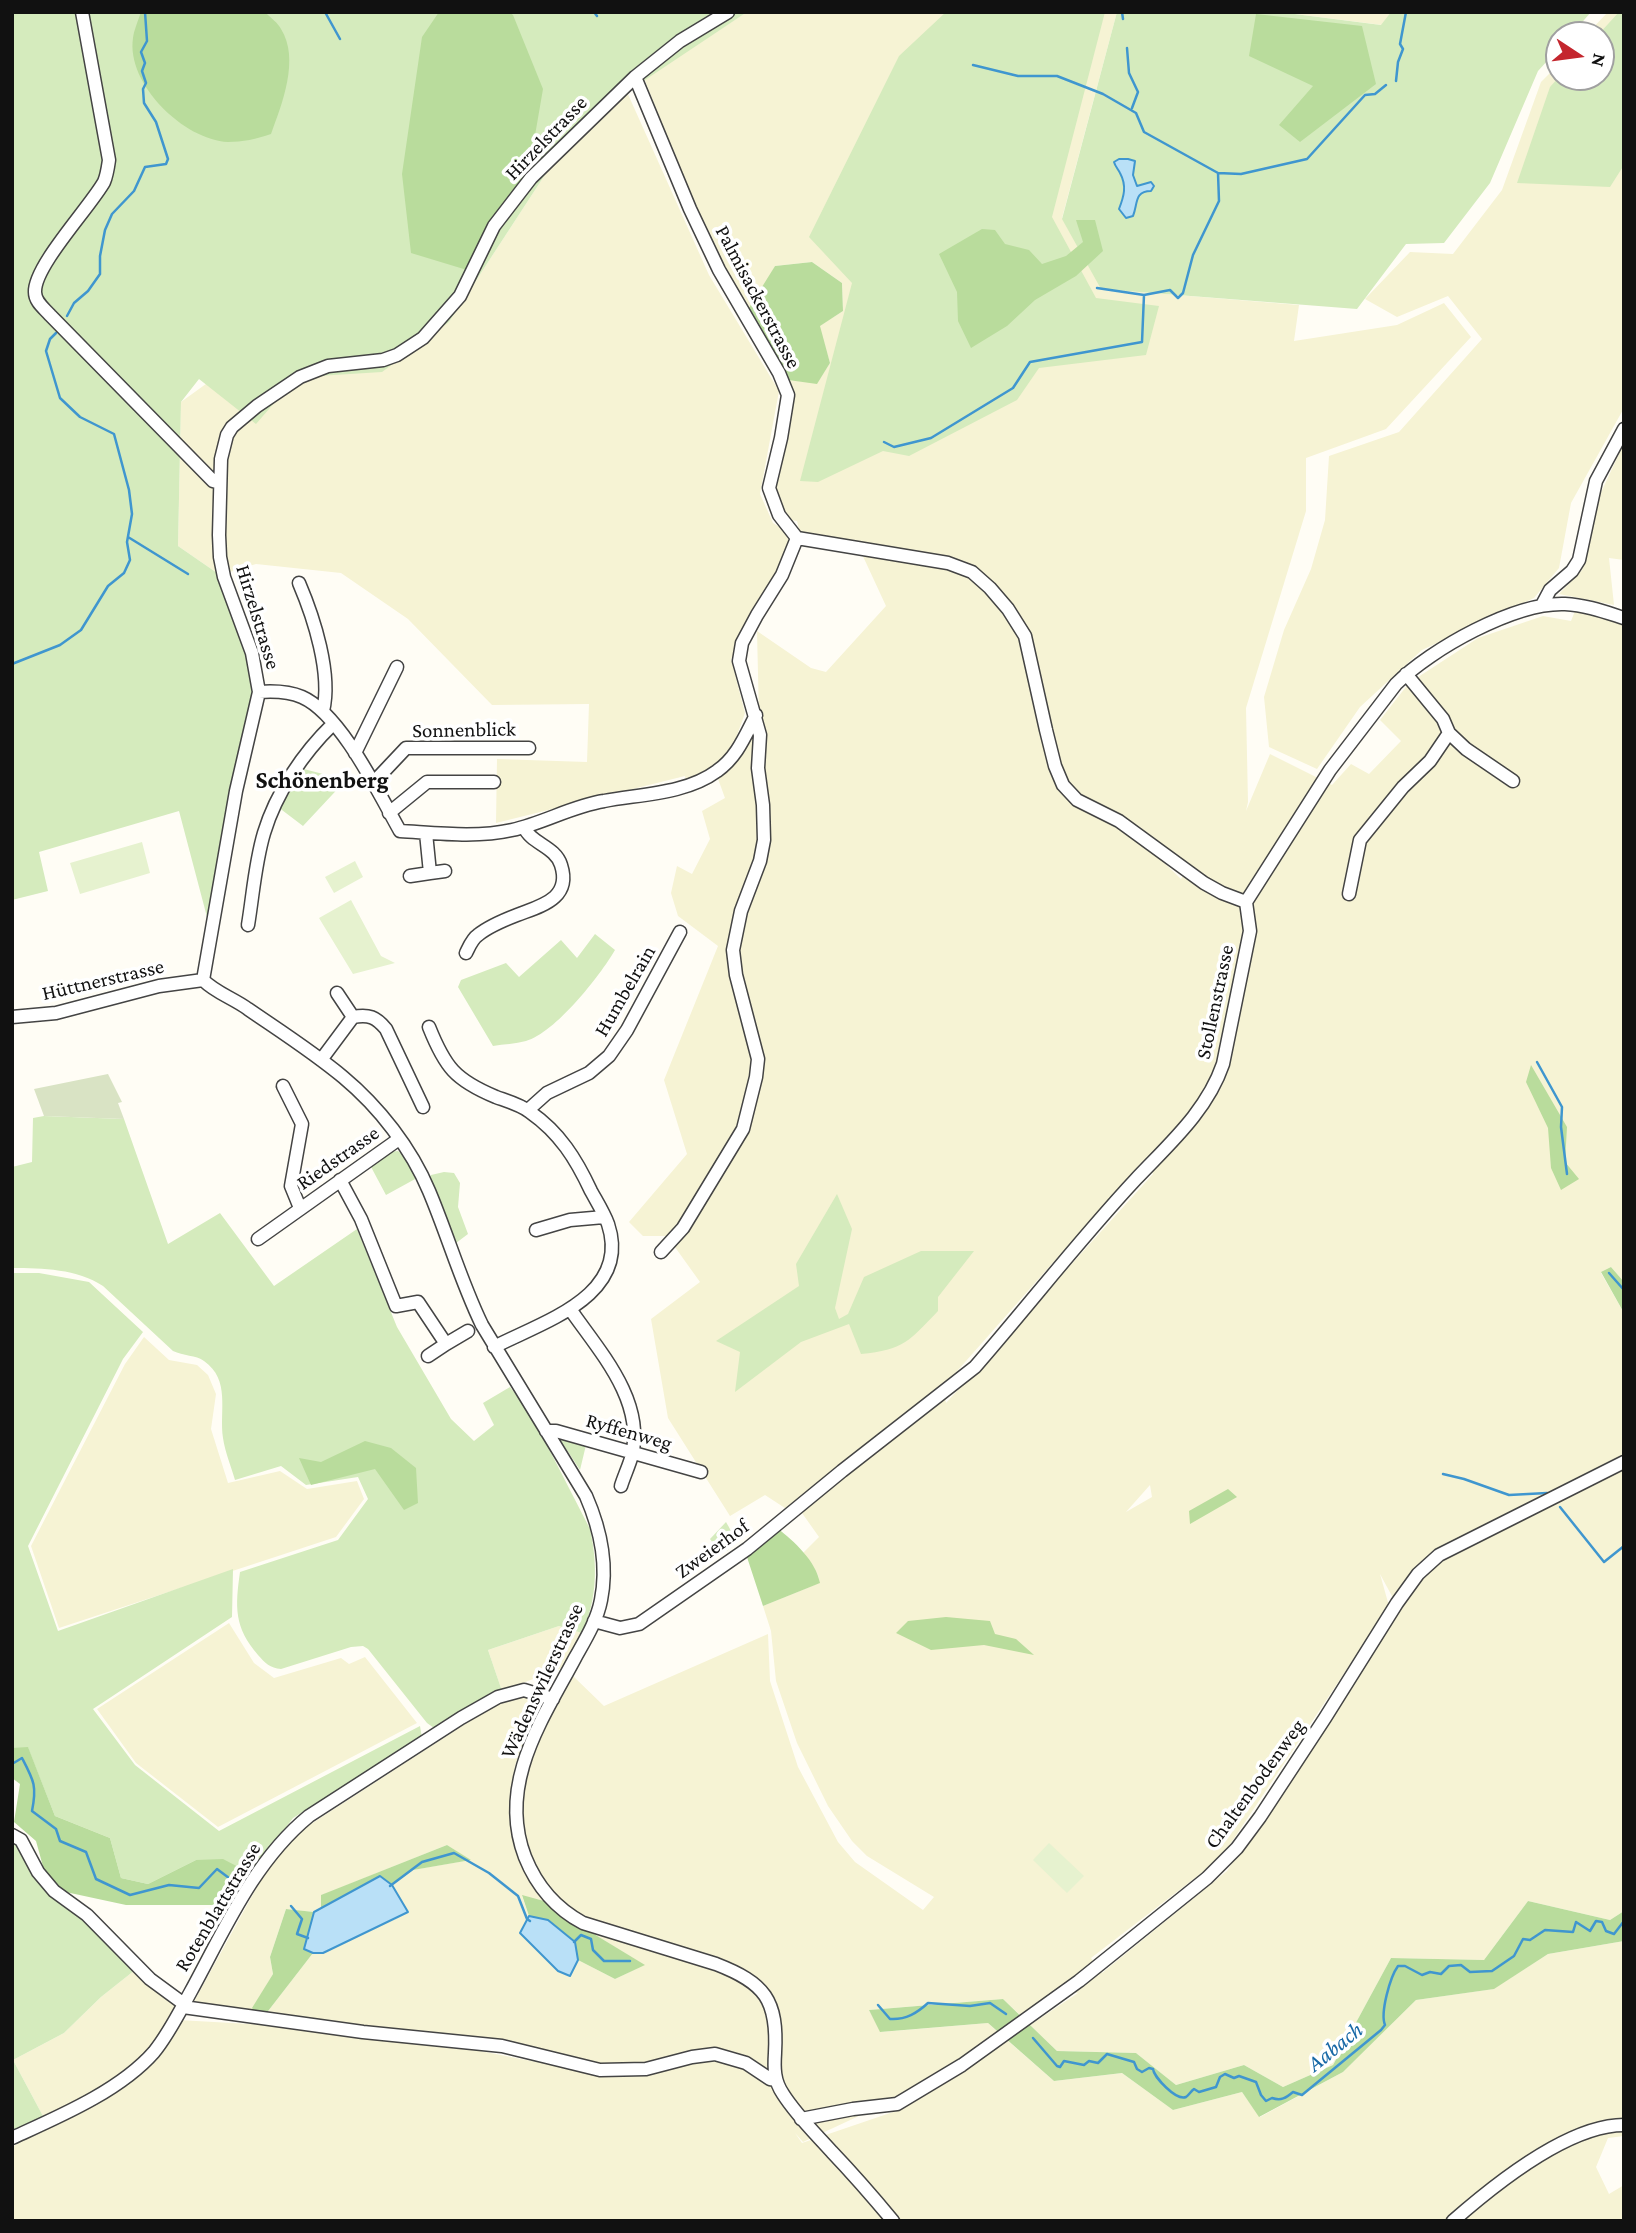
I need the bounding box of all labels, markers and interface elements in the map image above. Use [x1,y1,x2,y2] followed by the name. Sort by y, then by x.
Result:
[1545,21,1615,91] north arrow
[1587,52,1611,69] text: N
[499,90,593,186] street label: Hirzelstrasse
[710,221,806,373] street label: Palmisackerstrasse
[230,562,286,672] street label: Hirzelstrasse
[412,716,516,744] street label: Sonnenblick
[255,767,389,795] district label: Schönenberg
[589,941,661,1041] street label: Humbelrain
[1191,943,1239,1061] street label: Stollenstrasse
[40,954,166,1006] street label: Hüttnerstrasse
[292,1120,384,1196] street label: Riedstrasse
[583,1408,675,1456] street label: Ryffenweg
[670,1514,754,1584] street label: Zweierhof
[495,1599,589,1763] street label: Wädenswilerstrasse
[1200,1714,1310,1854] street label: Chaltenbodenweg
[169,1838,267,1976] street label: Rotenblattstrasse
[1301,2016,1369,2078] water label: Aabach

